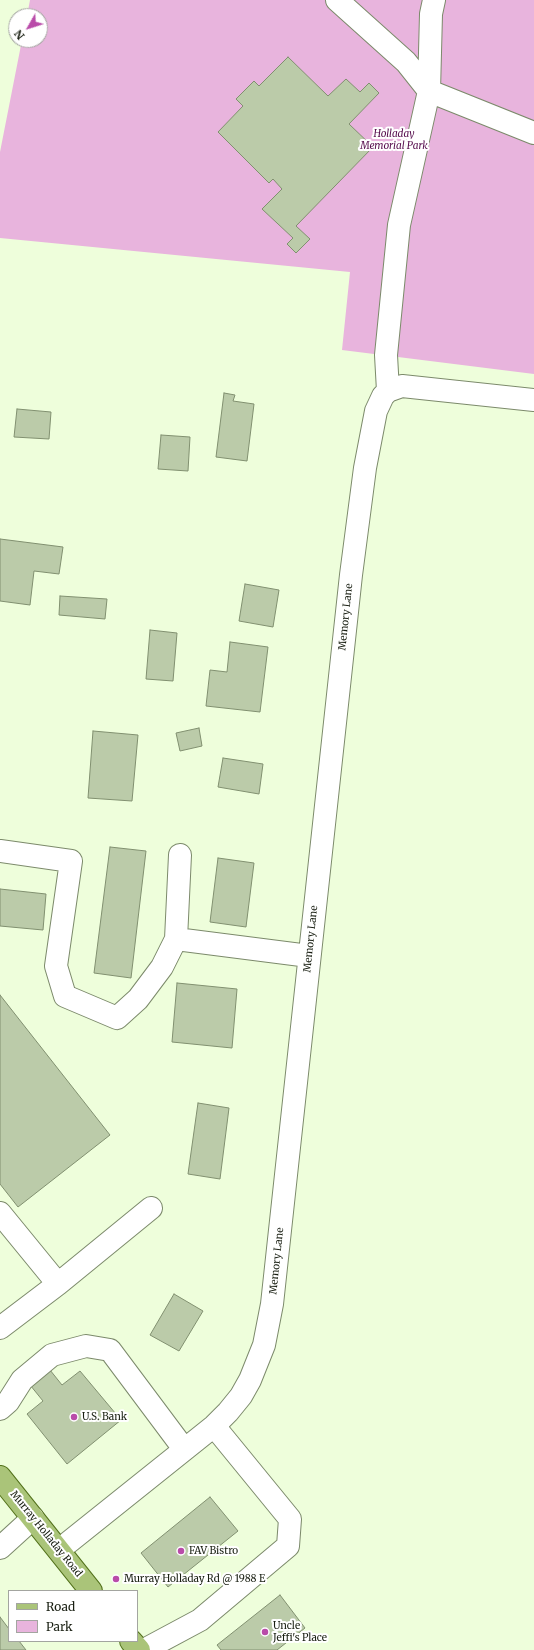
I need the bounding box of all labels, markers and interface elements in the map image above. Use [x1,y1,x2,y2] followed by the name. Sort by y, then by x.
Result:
[8,8,48,48] north arrow
[11,27,28,43] text: N
[360,128,428,152] park label: Holladay Memorial Park
[337,583,355,651] street label: Memory Lane
[302,905,320,973] street label: Memory Lane
[268,1227,286,1295] street label: Memory Lane
[82,1411,127,1423] place label: U.S. Bank
[69,1412,79,1422] marker: U.S. Bank
[8,1489,84,1579] street label: Murray Holladay Road
[189,1545,238,1557] place label: FAV Bistro
[176,1546,186,1556] marker: FAV Bistro
[124,1573,265,1585] place label: Murray Holladay Rd @ 1988 E
[111,1574,121,1584] marker: Murray Holladay Rd @ 1988 E
[8,1590,138,1642] legend
[46,1599,75,1614] text: Road
[46,1619,73,1634] text: Park
[273,1620,327,1644] place label: Uncle Jeffi's Place
[260,1627,270,1637] marker: Uncle Jeffi's Place

